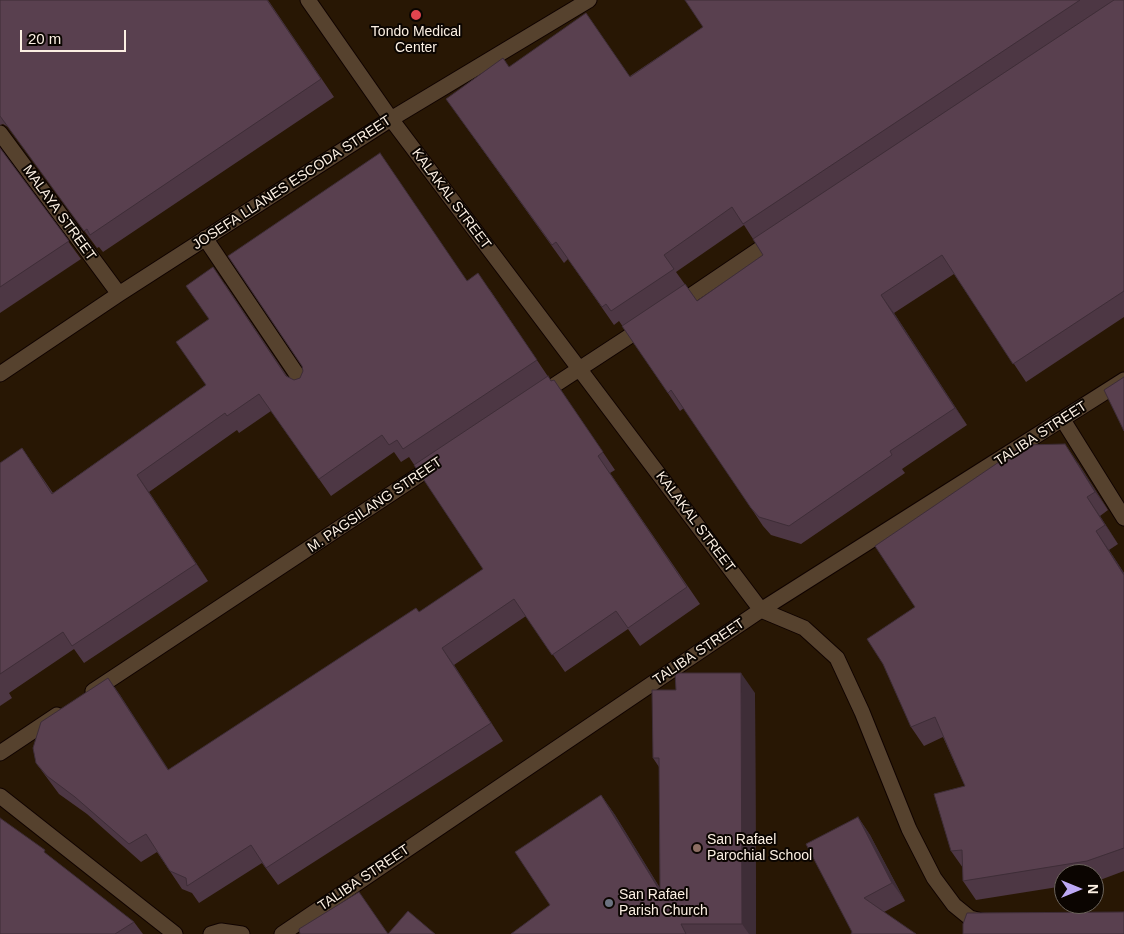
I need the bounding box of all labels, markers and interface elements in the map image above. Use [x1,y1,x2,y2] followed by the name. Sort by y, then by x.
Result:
[409,8,423,22] marker: Tondo Medical Center
[22,20,129,52] scale bar
[371,24,461,56] place label: Tondo Medical Center
[28,30,61,47] text: 20 m
[190,112,394,254] street label: JOSEFA LLANES ESCODA STREET
[408,145,494,253] street label: KALAKAL STREET
[19,162,99,264] street label: MALAYA STREET
[992,398,1090,470] street label: TALIBA STREET
[305,454,445,556] street label: M. PAGSILANG STREET
[652,468,738,576] street label: KALAKAL STREET
[650,615,748,689] street label: TALIBA STREET
[707,832,812,864] place label: San Rafael Parochial School
[315,841,413,915] street label: TALIBA STREET
[691,842,703,854] marker: San Rafael Parochial School
[1054,864,1104,914] north arrow
[1085,884,1101,894] text: N
[619,887,708,920] place label: San Rafael Parish Church
[603,897,615,909] marker: San Rafael Parish Church

